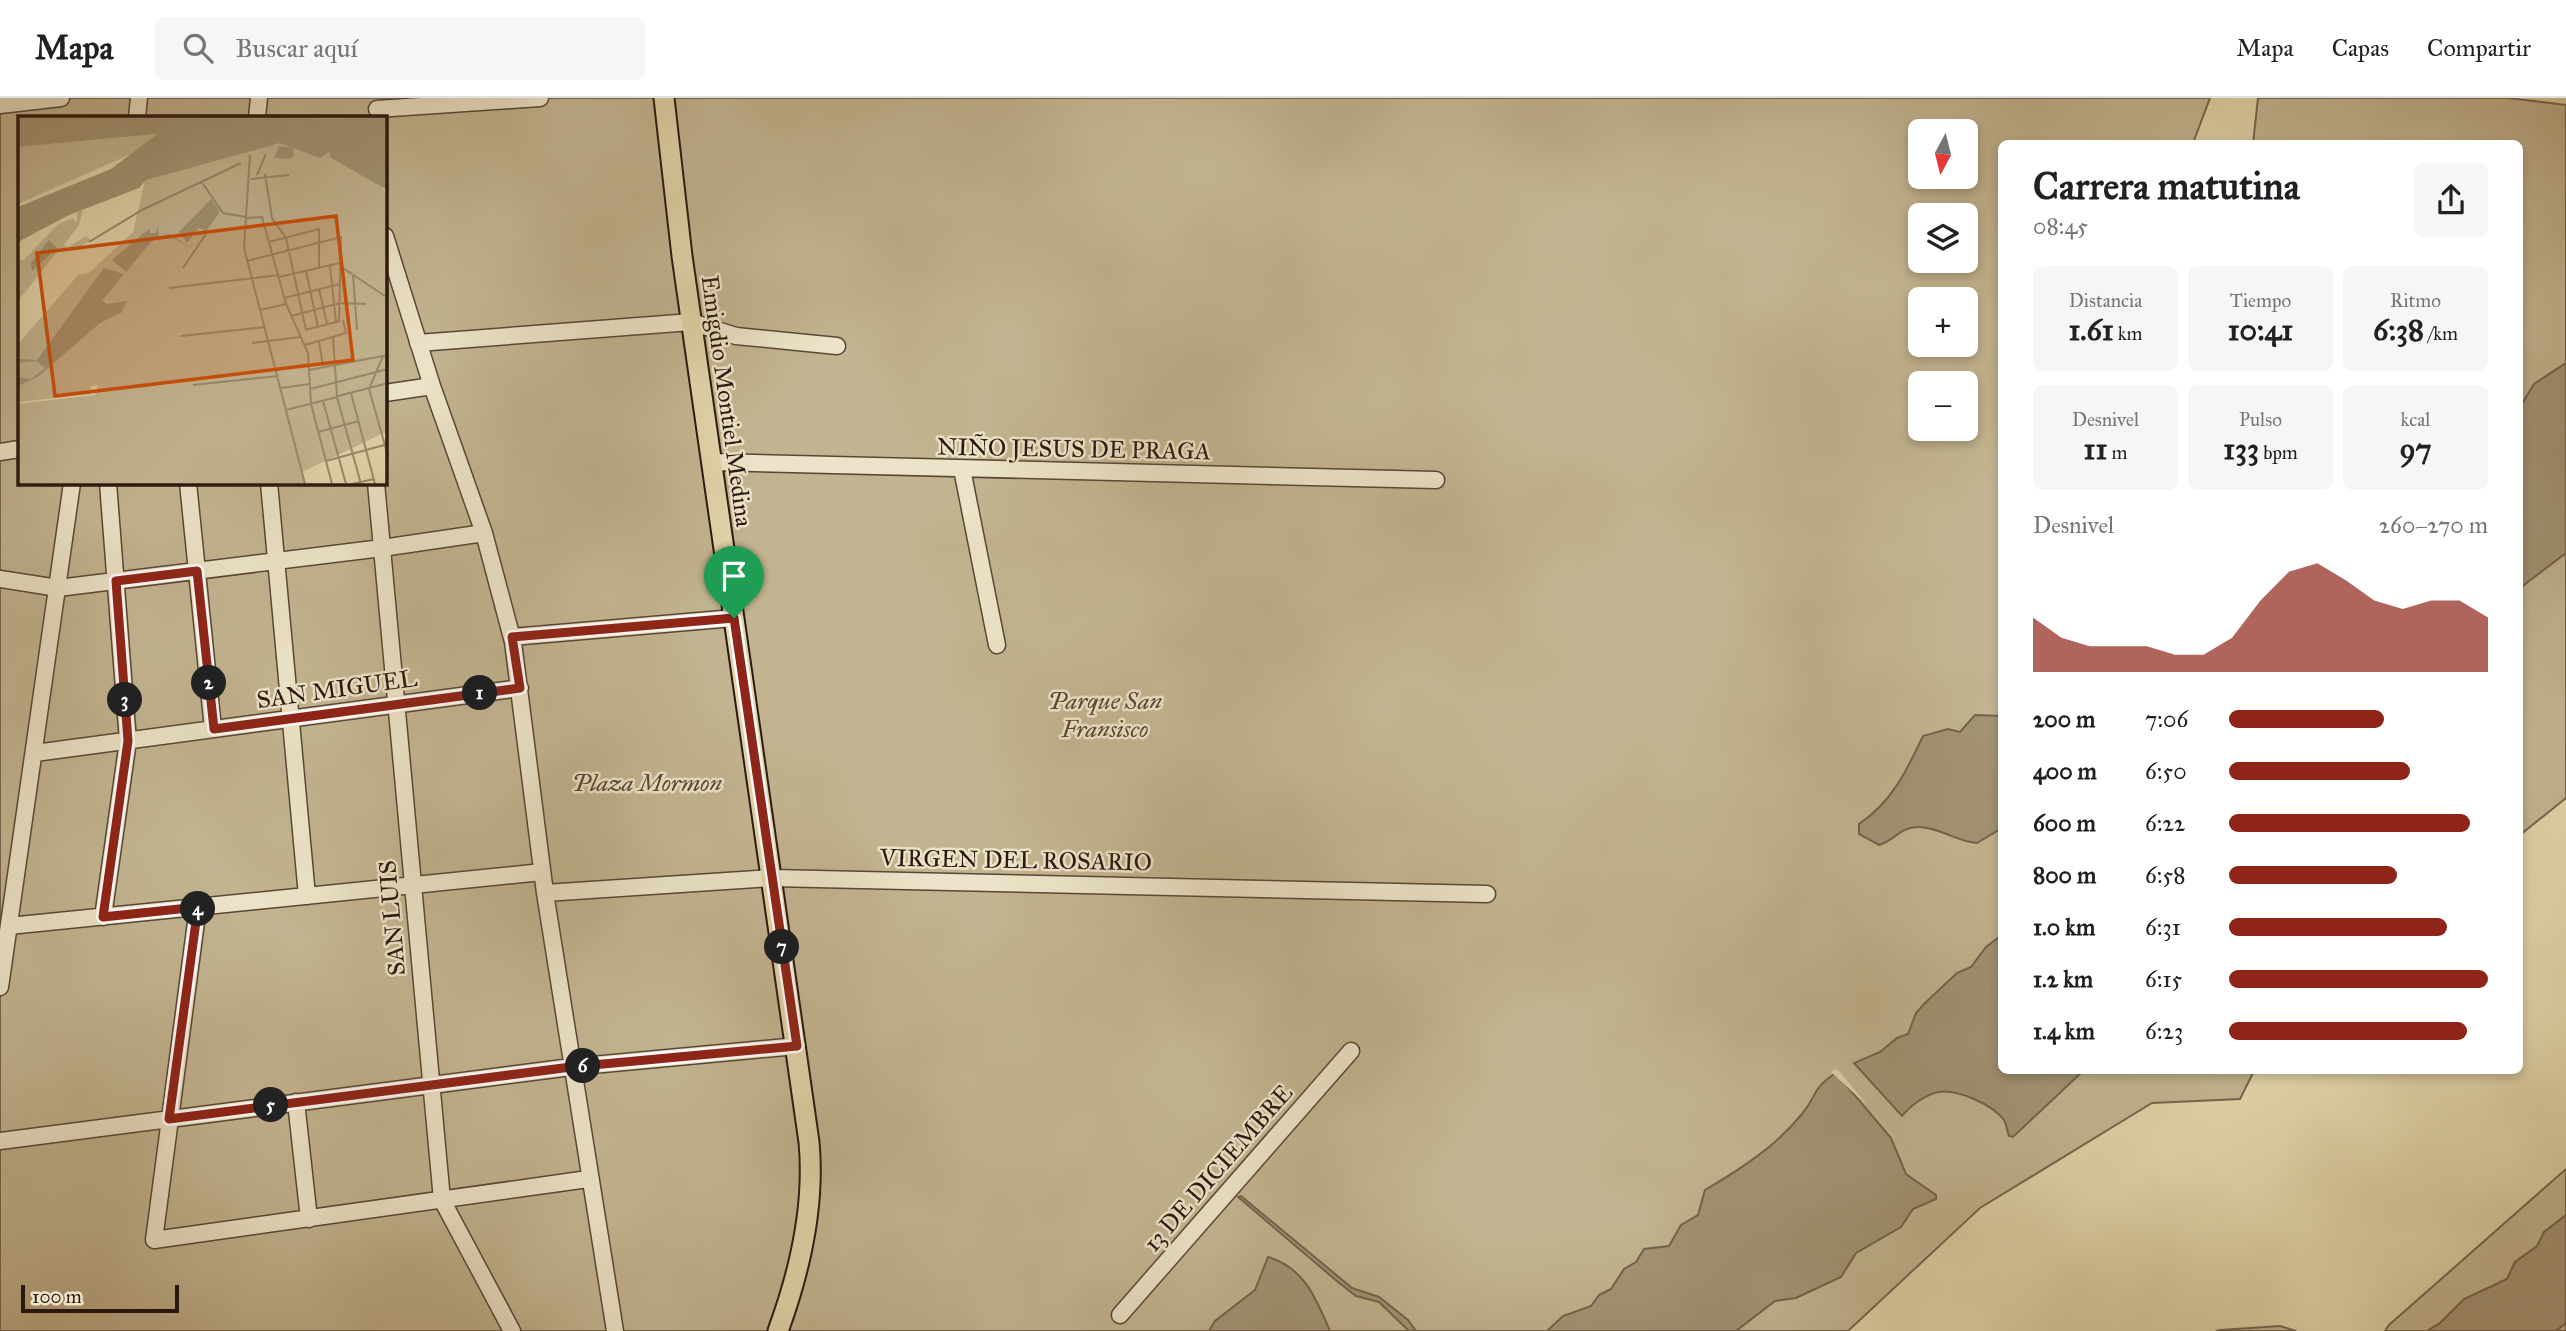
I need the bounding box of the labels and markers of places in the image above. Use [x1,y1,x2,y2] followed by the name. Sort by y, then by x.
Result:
[704,546,764,618] pin
[192,666,227,700] pin: 2
[462,676,498,710] pin: 1
[108,682,142,718] pin: 3
[180,892,216,926] pin: 4
[764,930,800,964] pin: 7
[566,1048,600,1084] pin: 6
[254,1088,288,1122] pin: 5

